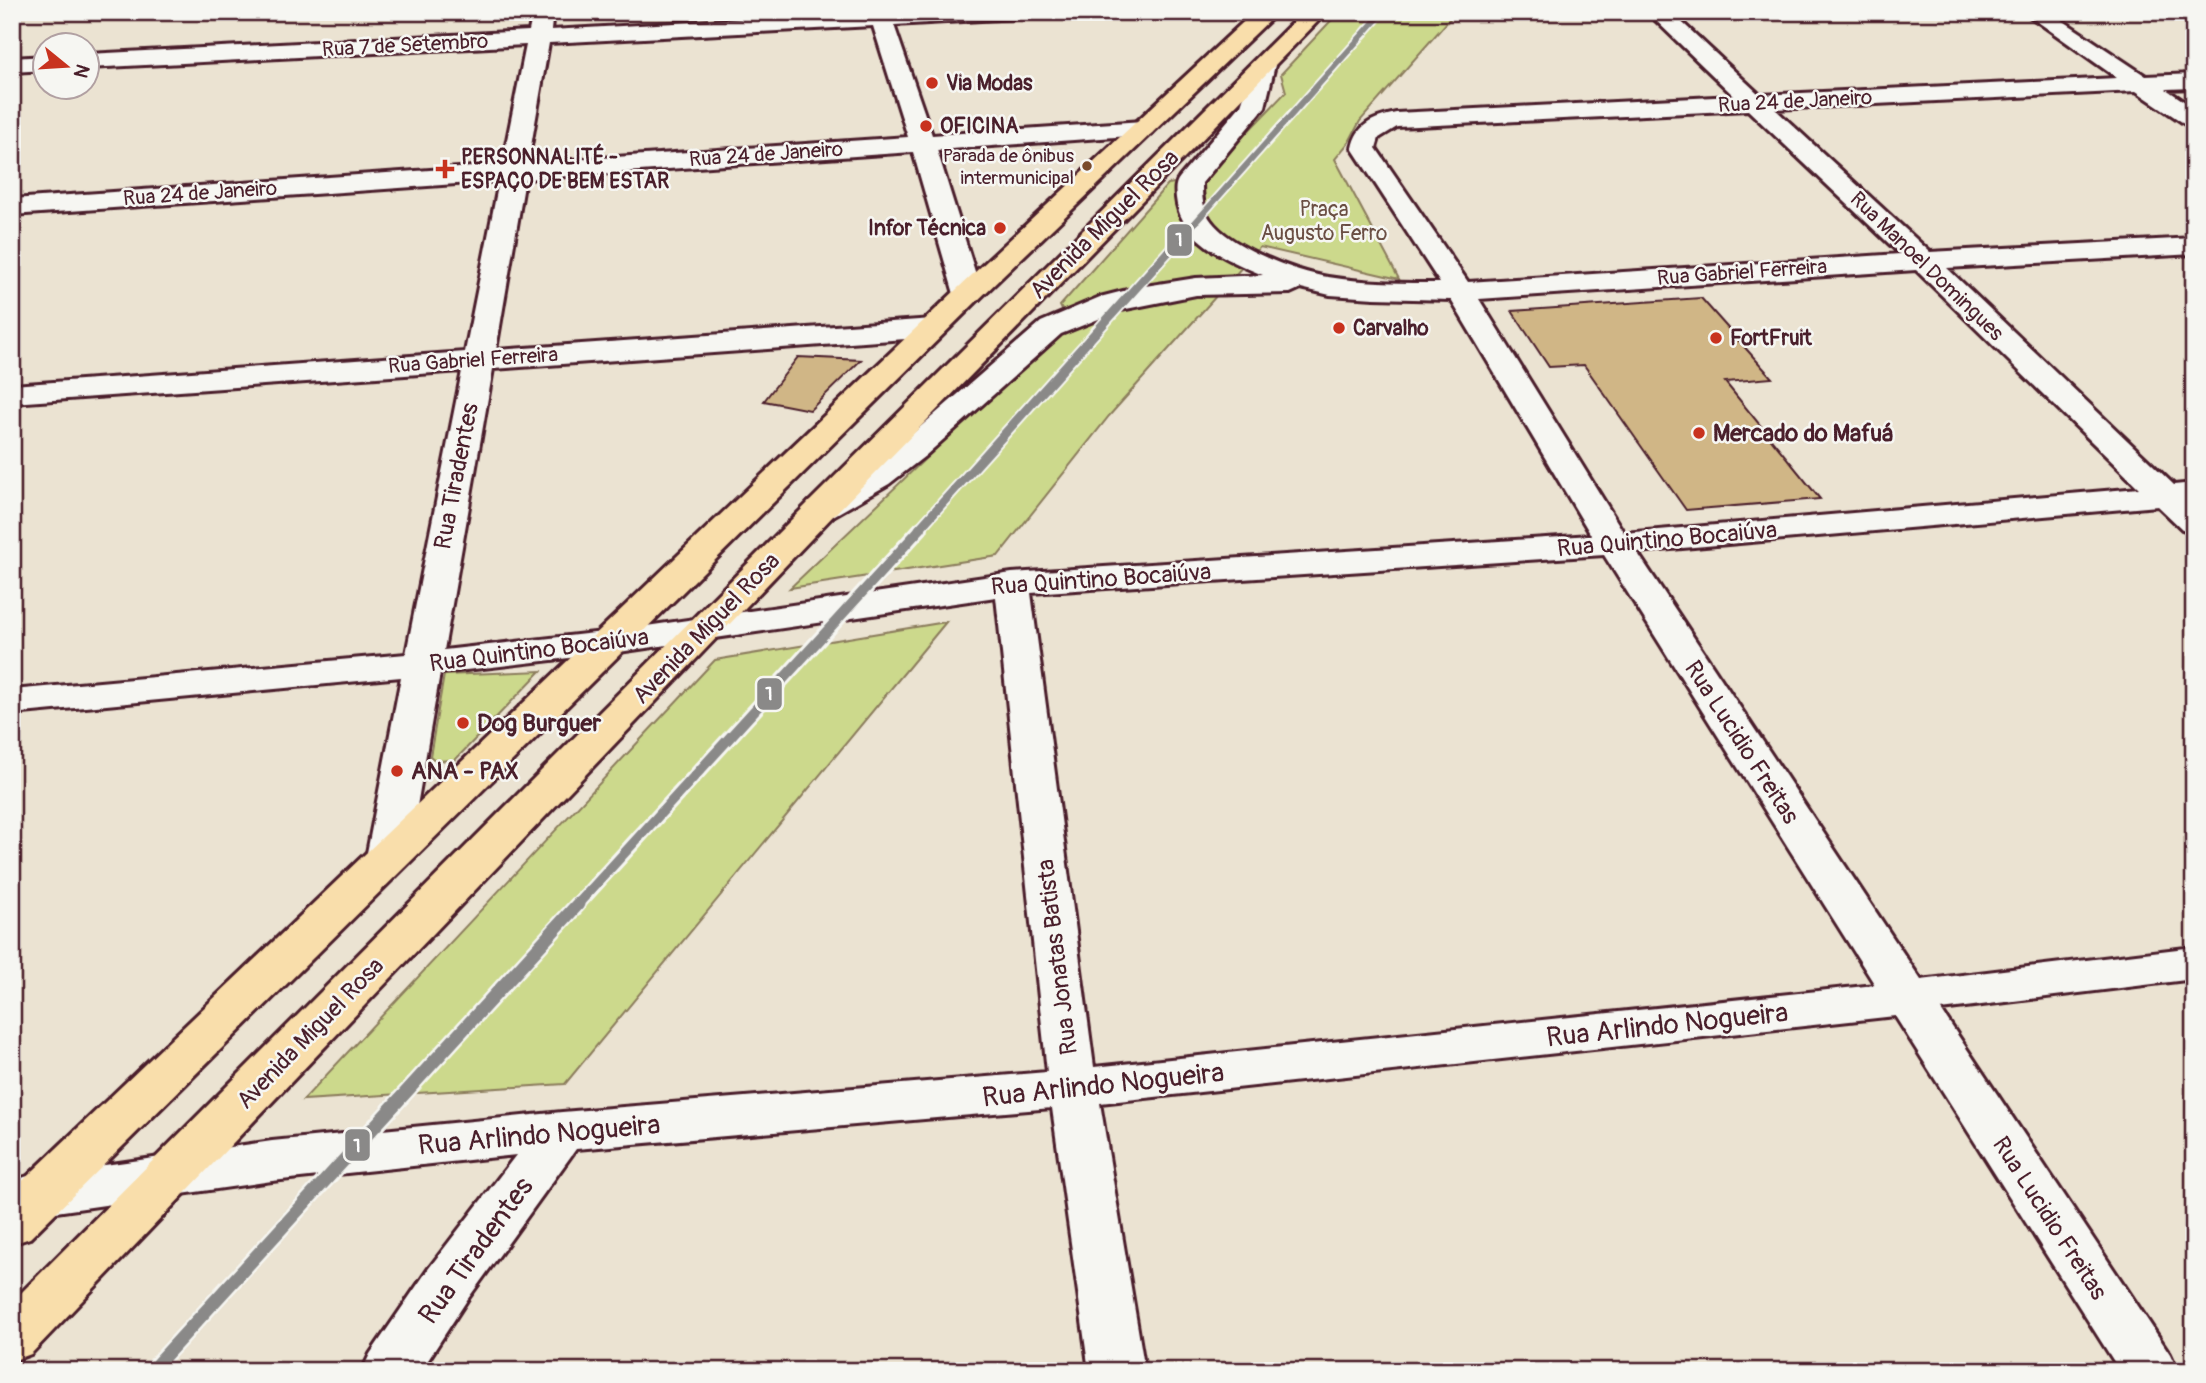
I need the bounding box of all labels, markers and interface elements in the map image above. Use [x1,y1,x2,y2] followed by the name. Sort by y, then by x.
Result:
[321,28,489,63] street label: Rua 7 de Setembro
[32,32,102,102] north arrow
[68,61,95,81] text: N
[946,70,1033,97] place label: Via Modas
[924,75,940,91] marker: Via Modas
[1717,84,1873,119] street label: Rua 24 de Janeiro
[940,113,1019,140] place label: OFICINA
[918,118,934,134] marker: OFICINA
[688,136,844,173] street label: Rua 24 de Janeiro
[461,143,669,195] place label: PERSONNALITÉ - ESPAÇO DE BEM ESTAR
[943,144,1074,190] place label: Parada de ônibus intermunicipal
[1024,144,1185,305] street label: Avenida Miguel Rosa
[435,159,455,179] marker: PERSONNALITÉ - ESPAÇO DE BEM ESTAR
[1080,159,1094,173] marker: Parada de ônibus intermunicipal
[122,175,278,212] street label: Rua 24 de Janeiro
[1844,186,2010,347] street label: Rua Manoel Domingues
[1261,196,1387,247] park label: Praça Augusto Ferro
[868,215,986,242] place label: Infor Técnica
[992,220,1008,236] marker: Infor Técnica
[1166,223,1193,257] line badge: 1
[1175,228,1183,252] text: 1
[1656,253,1828,292] street label: Rua Gabriel Ferreira
[1353,315,1429,342] place label: Carvalho
[1331,320,1347,336] marker: Carvalho
[1730,325,1812,352] place label: FortFruit
[1708,330,1724,346] marker: FortFruit
[387,341,559,380] street label: Rua Gabriel Ferreira
[428,400,485,552] street label: Rua Tiradentes
[1713,419,1893,448] place label: Mercado do Mafuá
[1691,425,1707,441] marker: Mercado do Mafuá
[1556,515,1778,564] street label: Rua Quintino Bocaiúva
[627,547,786,710] street label: Avenida Miguel Rosa
[990,557,1212,602] street label: Rua Quintino Bocaiúva
[428,623,650,678] street label: Rua Quintino Bocaiúva
[1678,655,1805,830] street label: Rua Lucidio Freitas
[756,677,783,711] line badge: 1
[765,682,773,706] text: 1
[477,709,601,738] place label: Dog Burguer
[455,715,471,731] marker: Dog Burguer
[411,757,519,786] place label: ANA - PAX
[389,763,405,779] marker: ANA - PAX
[1031,857,1084,1056] street label: Rua Jonatas Batista
[231,952,390,1115] street label: Avenida Miguel Rosa
[1544,995,1790,1056] street label: Rua Arlindo Nogueira
[980,1055,1226,1116] street label: Rua Arlindo Nogueira
[417,1107,662,1164] street label: Rua Arlindo Nogueira
[344,1128,371,1162] line badge: 1
[1986,1131,2113,1306] street label: Rua Lucidio Freitas
[353,1134,361,1158] text: 1
[411,1170,542,1331] street label: Rua Tiradentes

